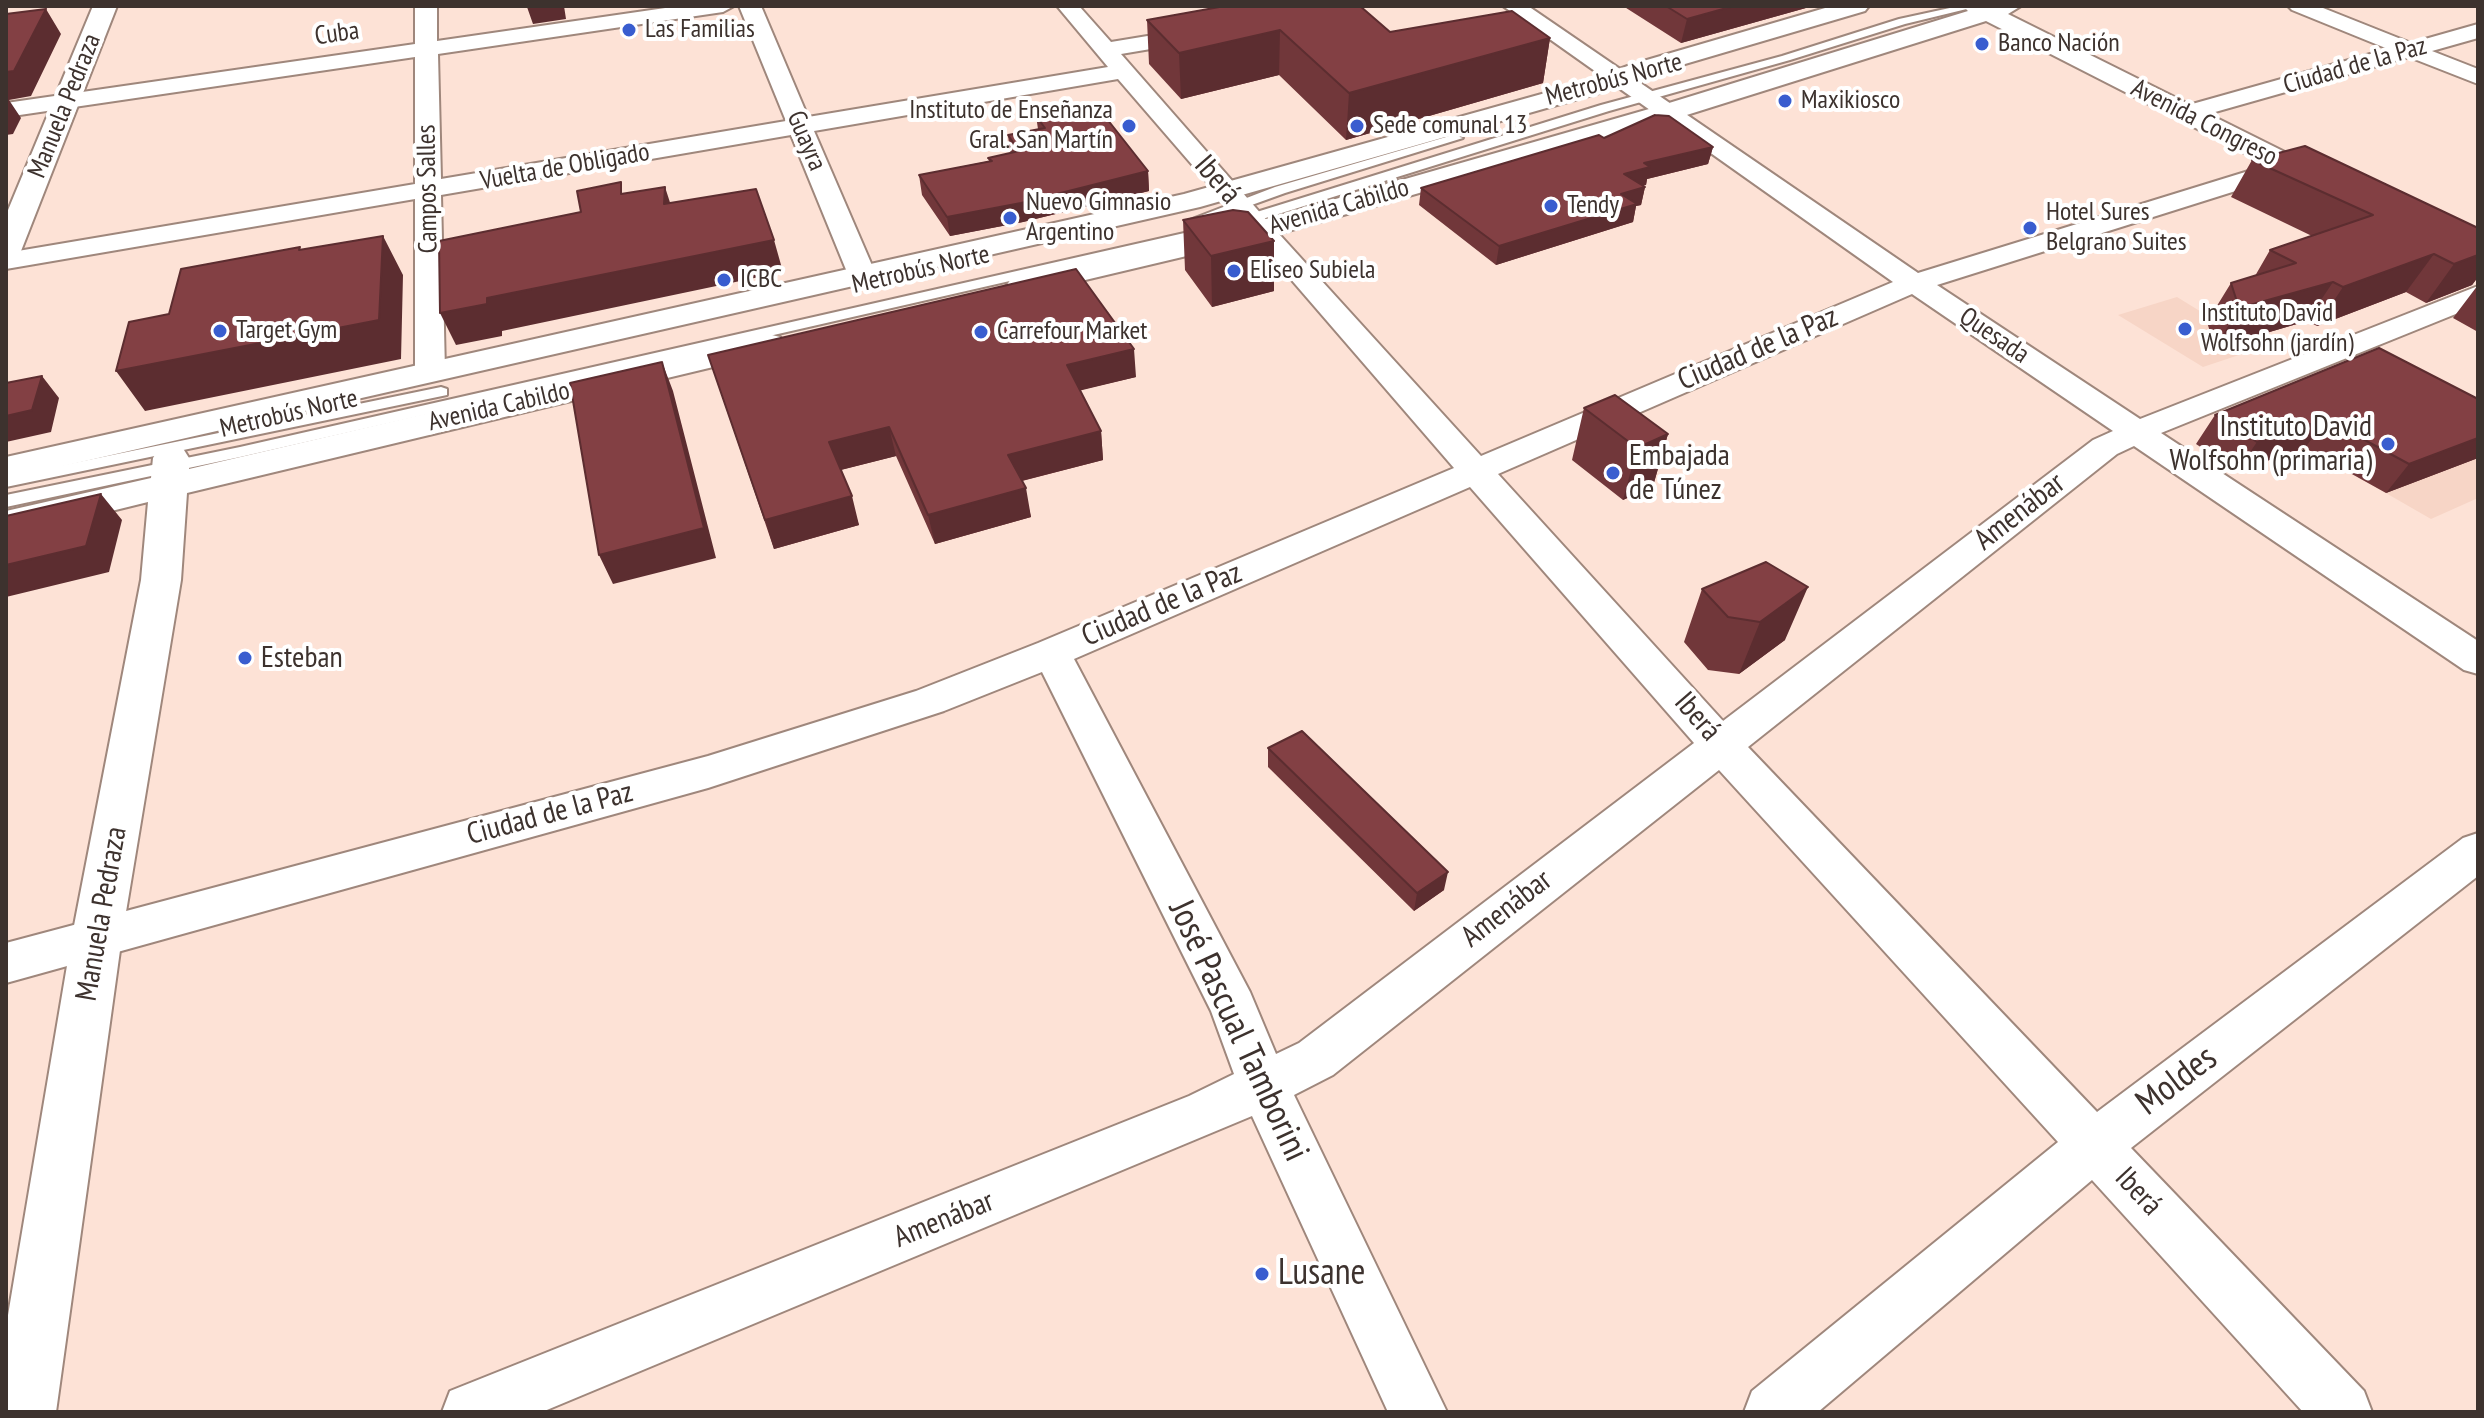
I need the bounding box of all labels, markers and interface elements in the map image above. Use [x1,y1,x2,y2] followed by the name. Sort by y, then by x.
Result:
[645,14,755,46] place label: Las Familias
[313,15,361,53] street label: Cuba
[620,21,638,39] marker: Las Familias
[1998,28,2120,60] place label: Banco Nación
[22,29,108,183] street label: Manuela Pedraza
[2280,31,2430,101] street label: Ciudad de la Paz
[1973,35,1991,53] marker: Banco Nación
[1542,47,1686,113] street label: Metrobús Norte
[2126,73,2282,173] street label: Avenida Congreso
[1801,85,1900,117] place label: Maxikiosco
[1776,92,1794,110] marker: Maxikiosco
[909,95,1113,156] place label: Instituto de Enseñanza Gral. San Martín
[780,106,832,176] street label: Guayra
[1373,110,1527,142] place label: Sede comunal 13
[1120,117,1138,135] marker: Instituto de Enseñanza Gral. San Martín
[1348,117,1366,135] marker: Sede comunal 13
[411,124,445,254] street label: Campos Salles
[478,137,652,197] street label: Vuelta de Obligado
[1186,148,1248,212] street label: Iberá
[1265,172,1413,242] street label: Avenida Cabildo
[1026,187,1171,248] place label: Nuevo Gimnasio Argentino
[1567,190,1619,222] place label: Tendy
[1542,197,1560,215] marker: Tendy
[2046,197,2186,258] place label: Hotel Sures Belgrano Suites
[1001,209,1019,227] marker: Nuevo Gimnasio Argentino
[2021,219,2039,237] marker: Hotel Sures Belgrano Suites
[849,239,993,301] street label: Metrobús Norte
[1250,255,1375,287] place label: Eliseo Subiela
[1225,262,1243,280] marker: Eliseo Subiela
[740,264,782,296] place label: ICBC
[715,271,733,289] marker: ICBC
[2201,298,2353,360] place label: Instituto David Wolfsohn (jardín)
[1673,299,1843,399] street label: Ciudad de la Paz
[1953,301,2035,371] street label: Quesada
[236,315,337,347] place label: Target Gym
[997,316,1147,348] place label: Carrefour Market
[2176,320,2194,338] marker: Instituto David Wolfsohn (jardín)
[211,322,229,340] marker: Target Gym
[972,323,990,341] marker: Carrefour Market
[425,376,573,438] street label: Avenida Cabildo
[217,383,361,445] street label: Metrobús Norte
[2169,409,2372,480] place label: Instituto David Wolfsohn (primaria)
[2379,435,2397,453] marker: Instituto David Wolfsohn (primaria)
[1629,438,1730,508] place label: Embajada de Túnez
[1604,464,1622,482] marker: Embajada de Túnez
[1968,466,2072,558] street label: Amenábar
[1077,555,1247,655] street label: Ciudad de la Paz
[261,640,343,676] place label: Esteban
[236,649,254,667] marker: Esteban
[1666,685,1728,749] street label: Iberá
[463,775,637,853] street label: Ciudad de la Paz
[69,824,135,1004] street label: Manuela Pedraza
[1455,863,1559,955] street label: Amenábar
[1159,894,1317,1168] street label: José Pascual Tamborini
[2128,1037,2226,1125] street label: Moldes
[2107,1160,2169,1224] street label: Iberá
[889,1184,999,1256] street label: Amenábar
[1278,1252,1365,1296] place label: Lusane
[1253,1265,1271,1283] marker: Lusane

